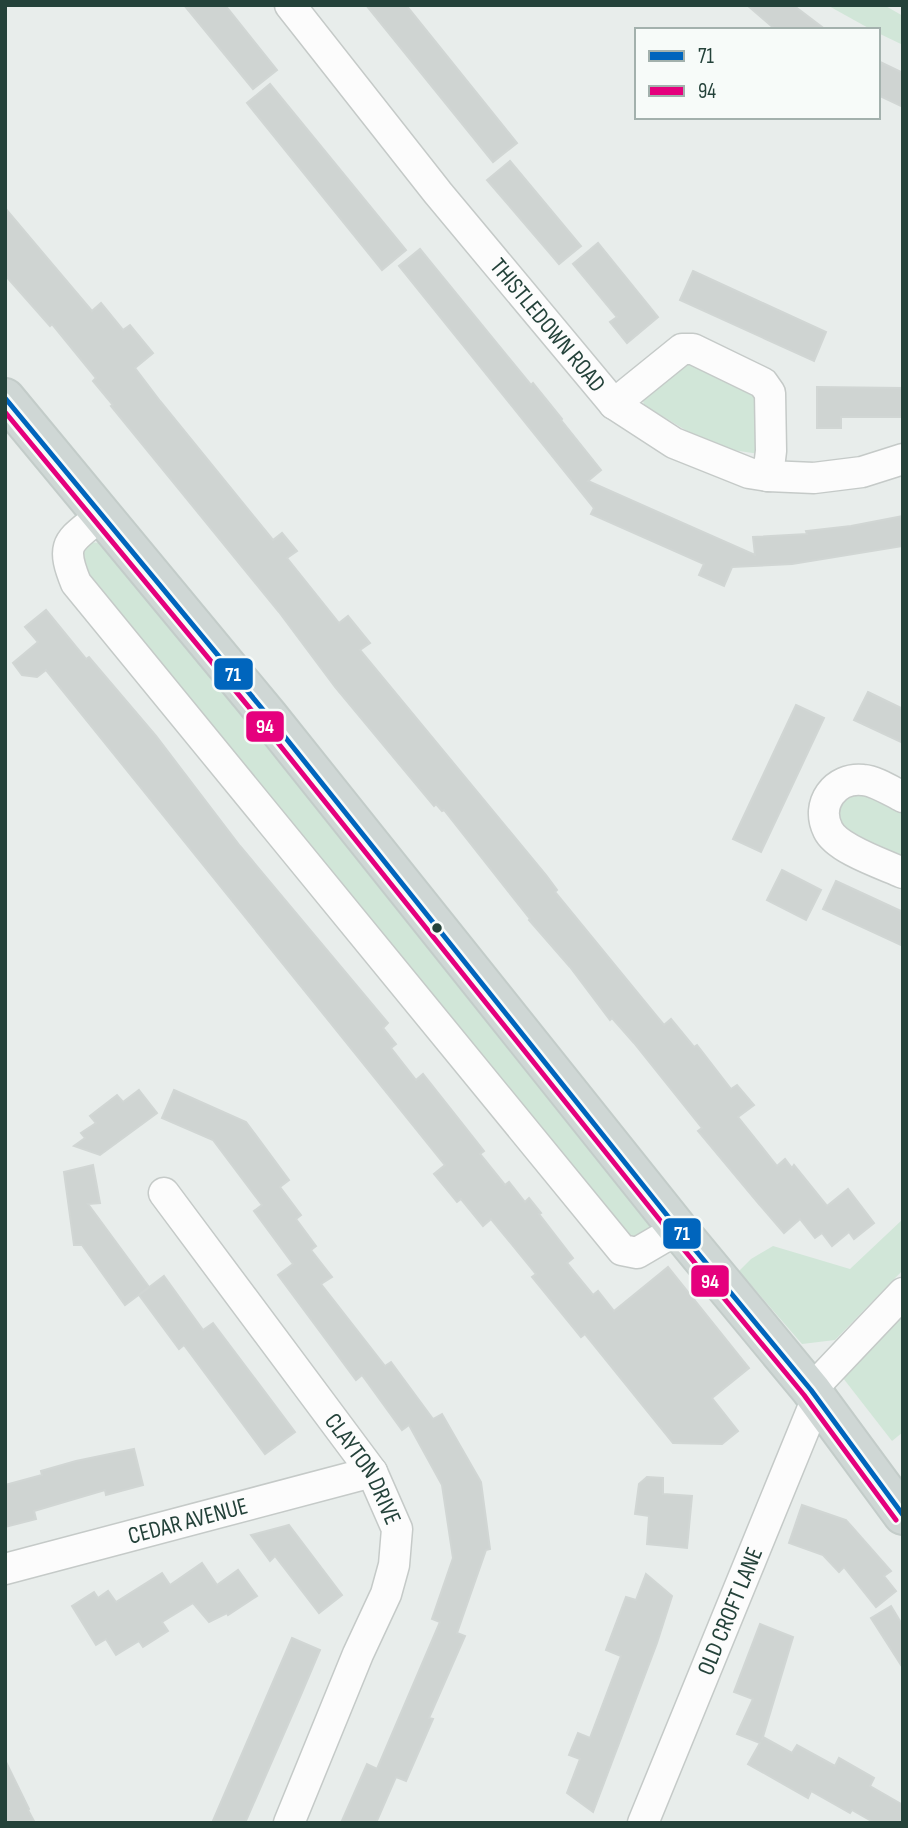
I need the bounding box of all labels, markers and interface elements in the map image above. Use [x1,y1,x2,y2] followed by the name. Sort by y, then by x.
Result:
[635,28,880,119] legend
[698,44,714,69] text: 71
[698,79,716,104] text: 94
[484,252,612,398] street label: THISTLEDOWN ROAD
[213,657,254,691] line badge: 71
[225,664,241,687] text: 71
[245,710,285,743] line badge: 94
[256,716,274,739] text: 94
[430,921,444,935] unlabelled marker
[662,1217,702,1250] line badge: 71
[674,1223,690,1246] text: 71
[690,1264,730,1298] line badge: 94
[701,1271,719,1294] text: 94
[319,1407,408,1529] street label: CLAYTON DRIVE
[125,1491,251,1550] street label: CEDAR AVENUE
[691,1543,769,1679] street label: OLD CROFT LANE

